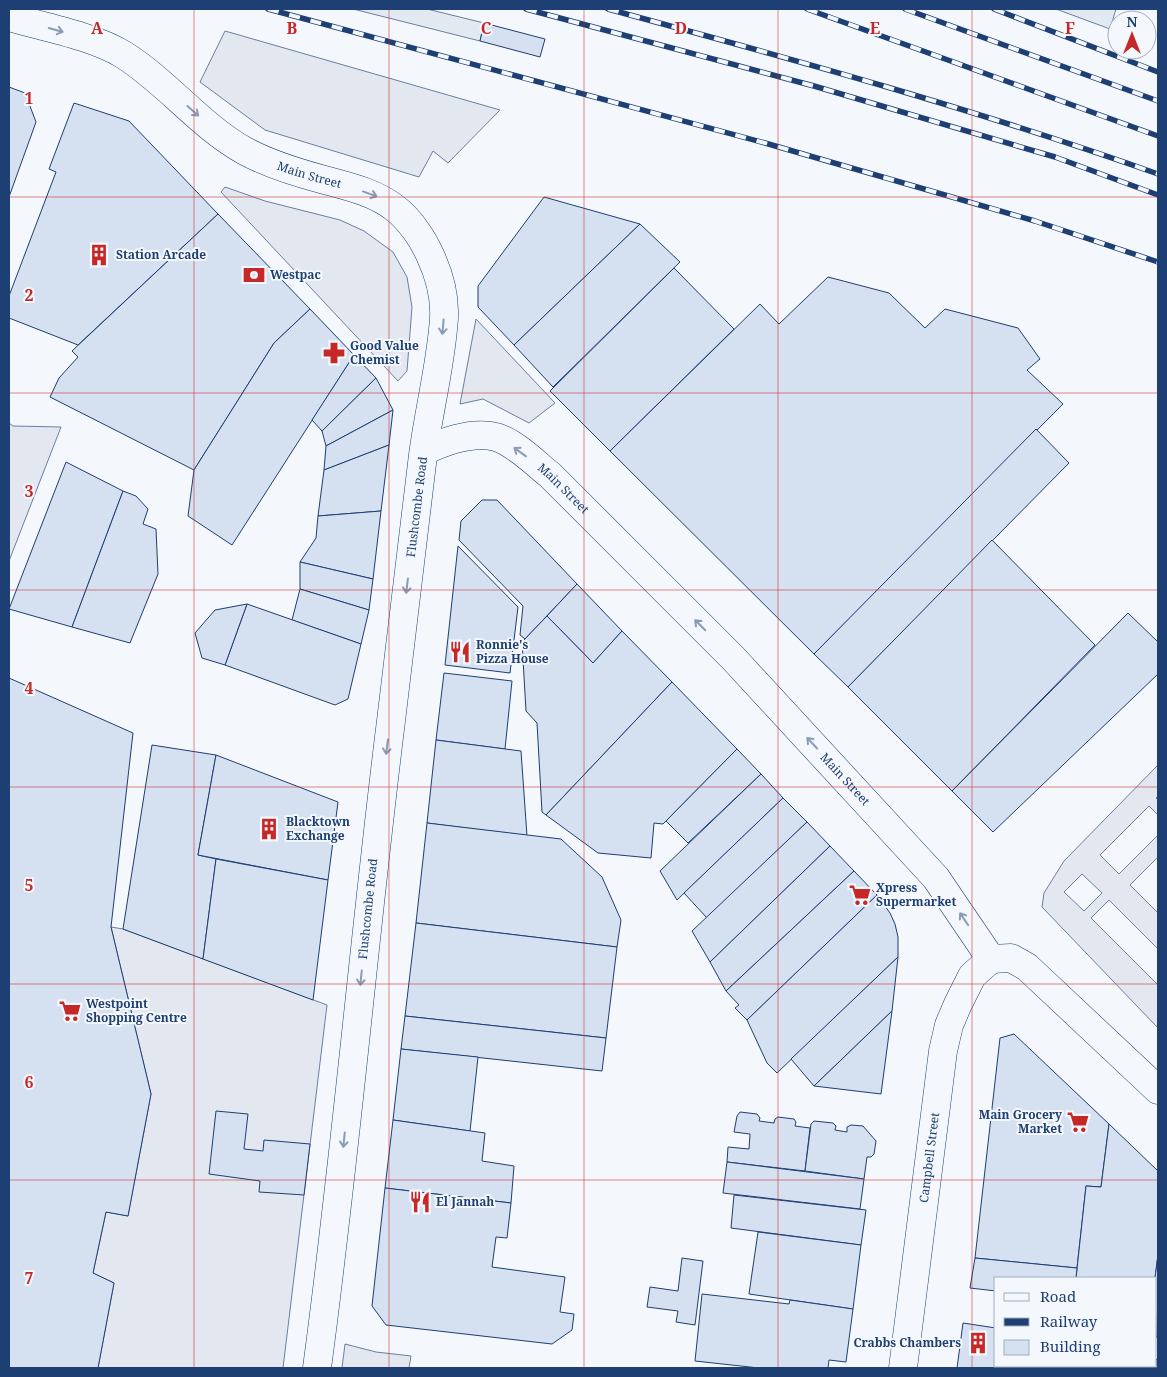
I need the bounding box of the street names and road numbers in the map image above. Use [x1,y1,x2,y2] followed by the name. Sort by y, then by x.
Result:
[275,157,343,192] street label: Main Street
[402,455,431,558] street label: Flushcombe Road
[534,459,593,517] street label: Main Street
[817,749,874,809] street label: Main Street
[354,857,381,960] street label: Flushcombe Road
[915,1112,943,1204] street label: Campbell Street

